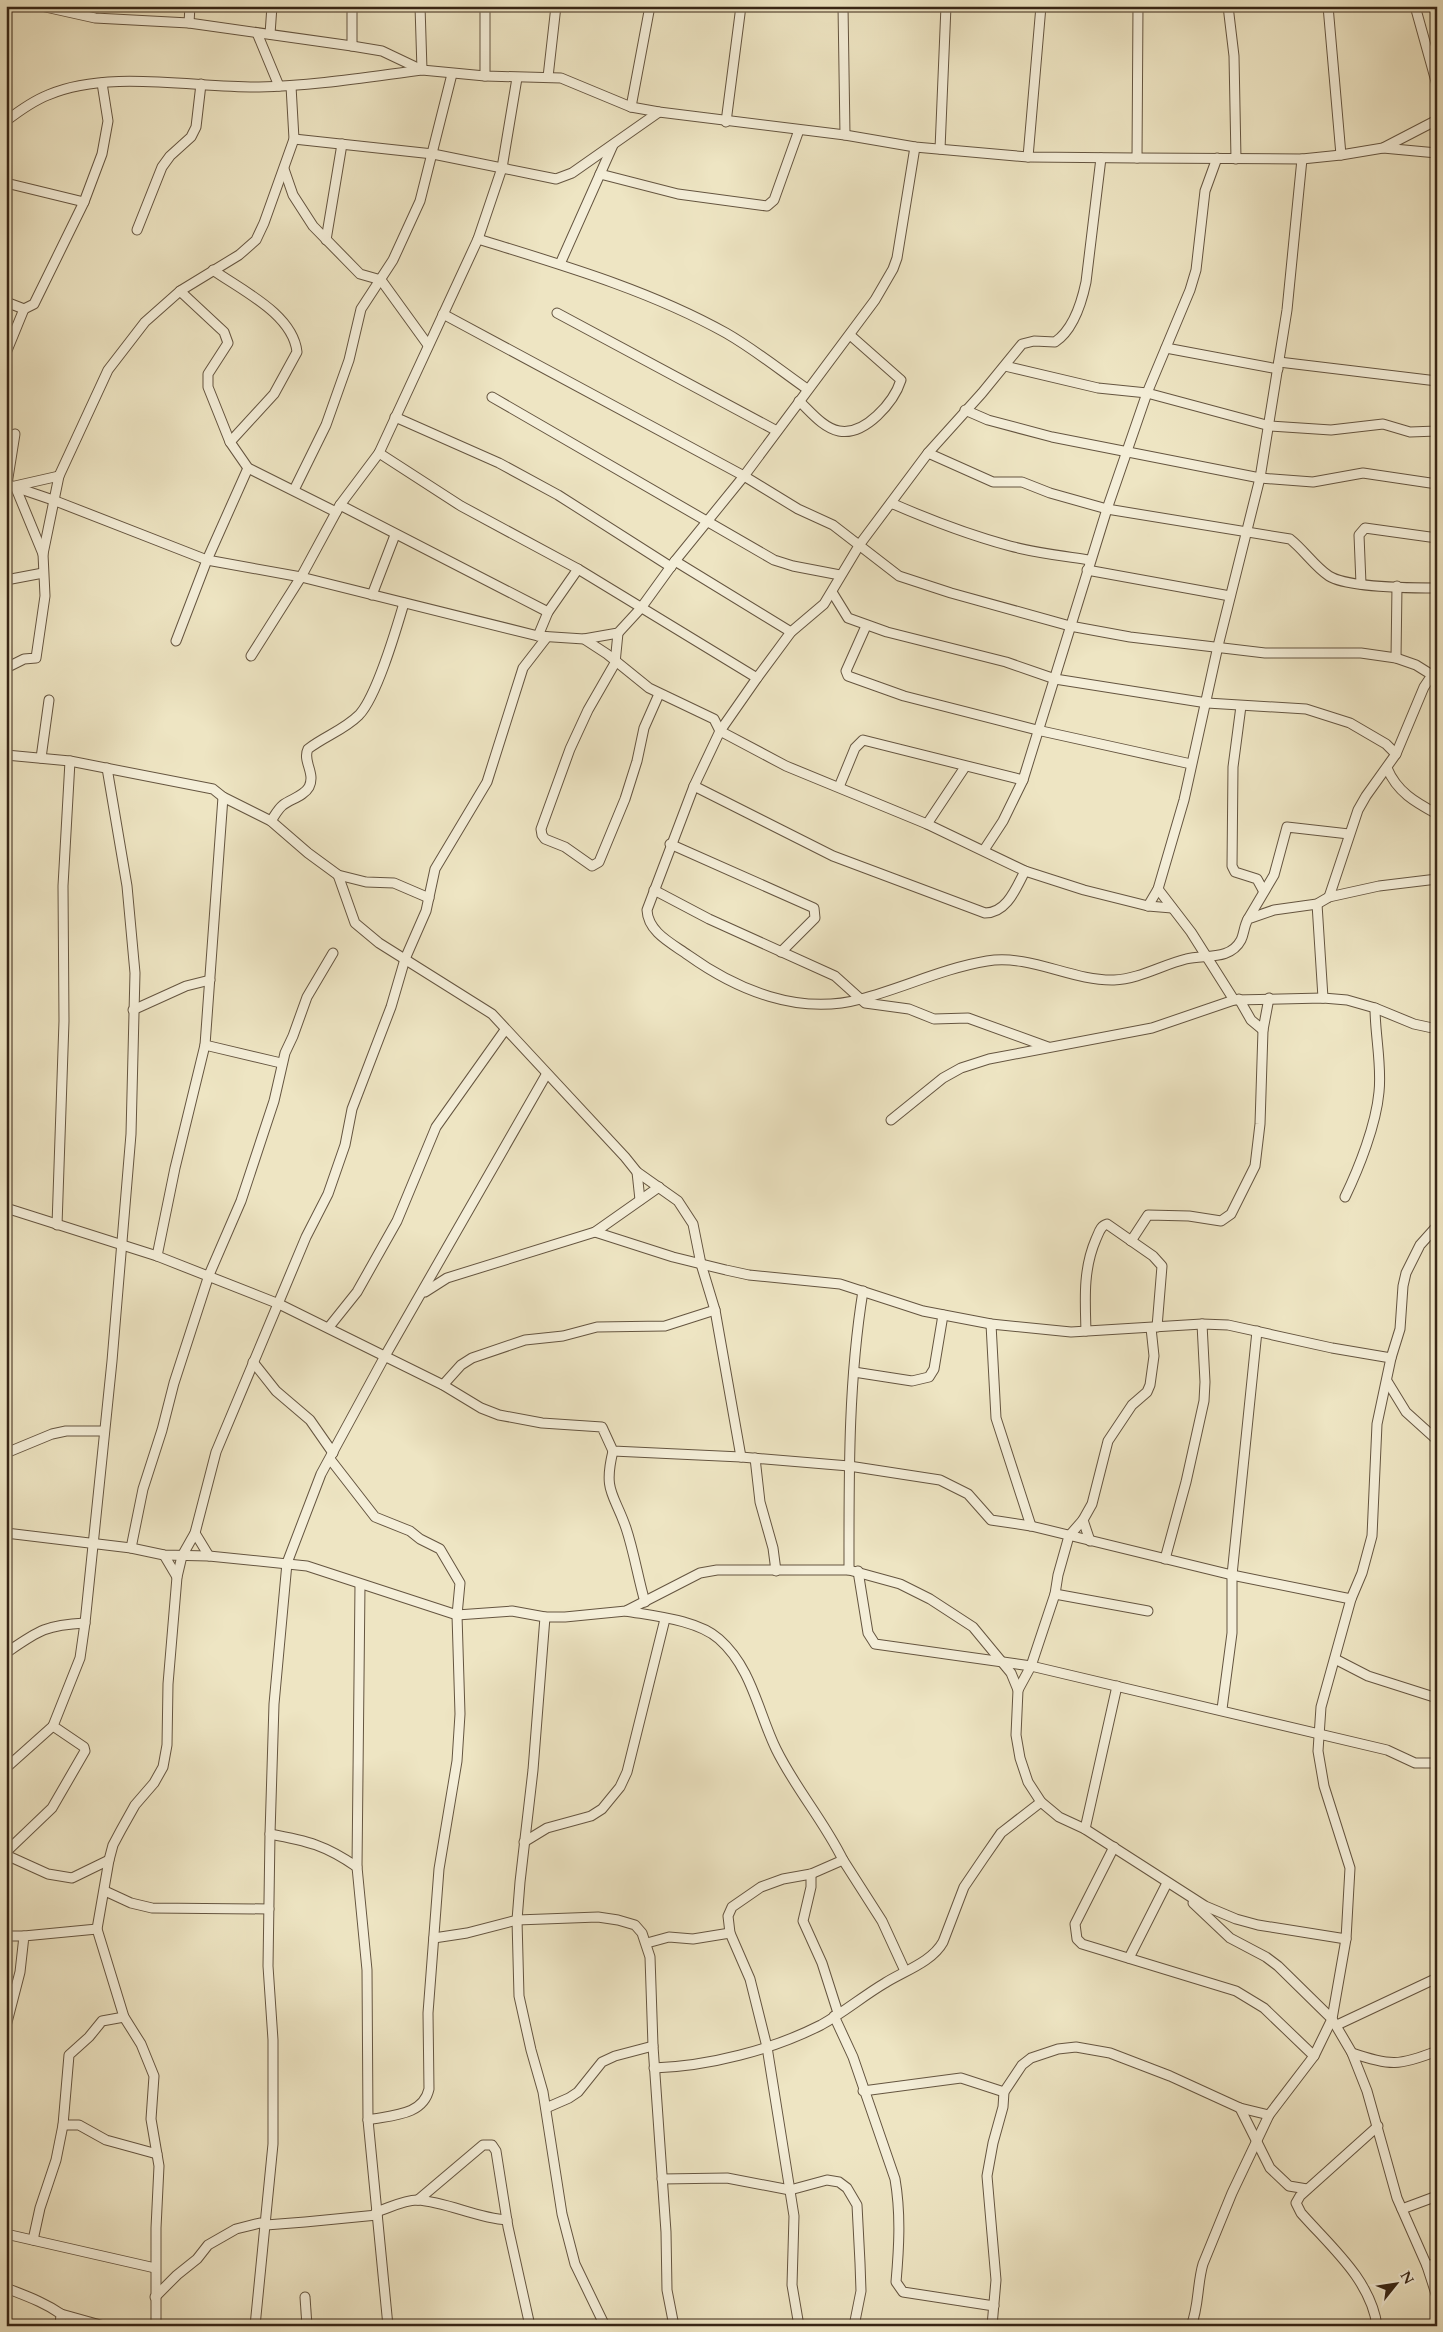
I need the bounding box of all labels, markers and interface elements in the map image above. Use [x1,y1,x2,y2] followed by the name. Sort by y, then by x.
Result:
[1370,2260,1420,2310] north arrow
[1396,2268,1418,2288] text: N

